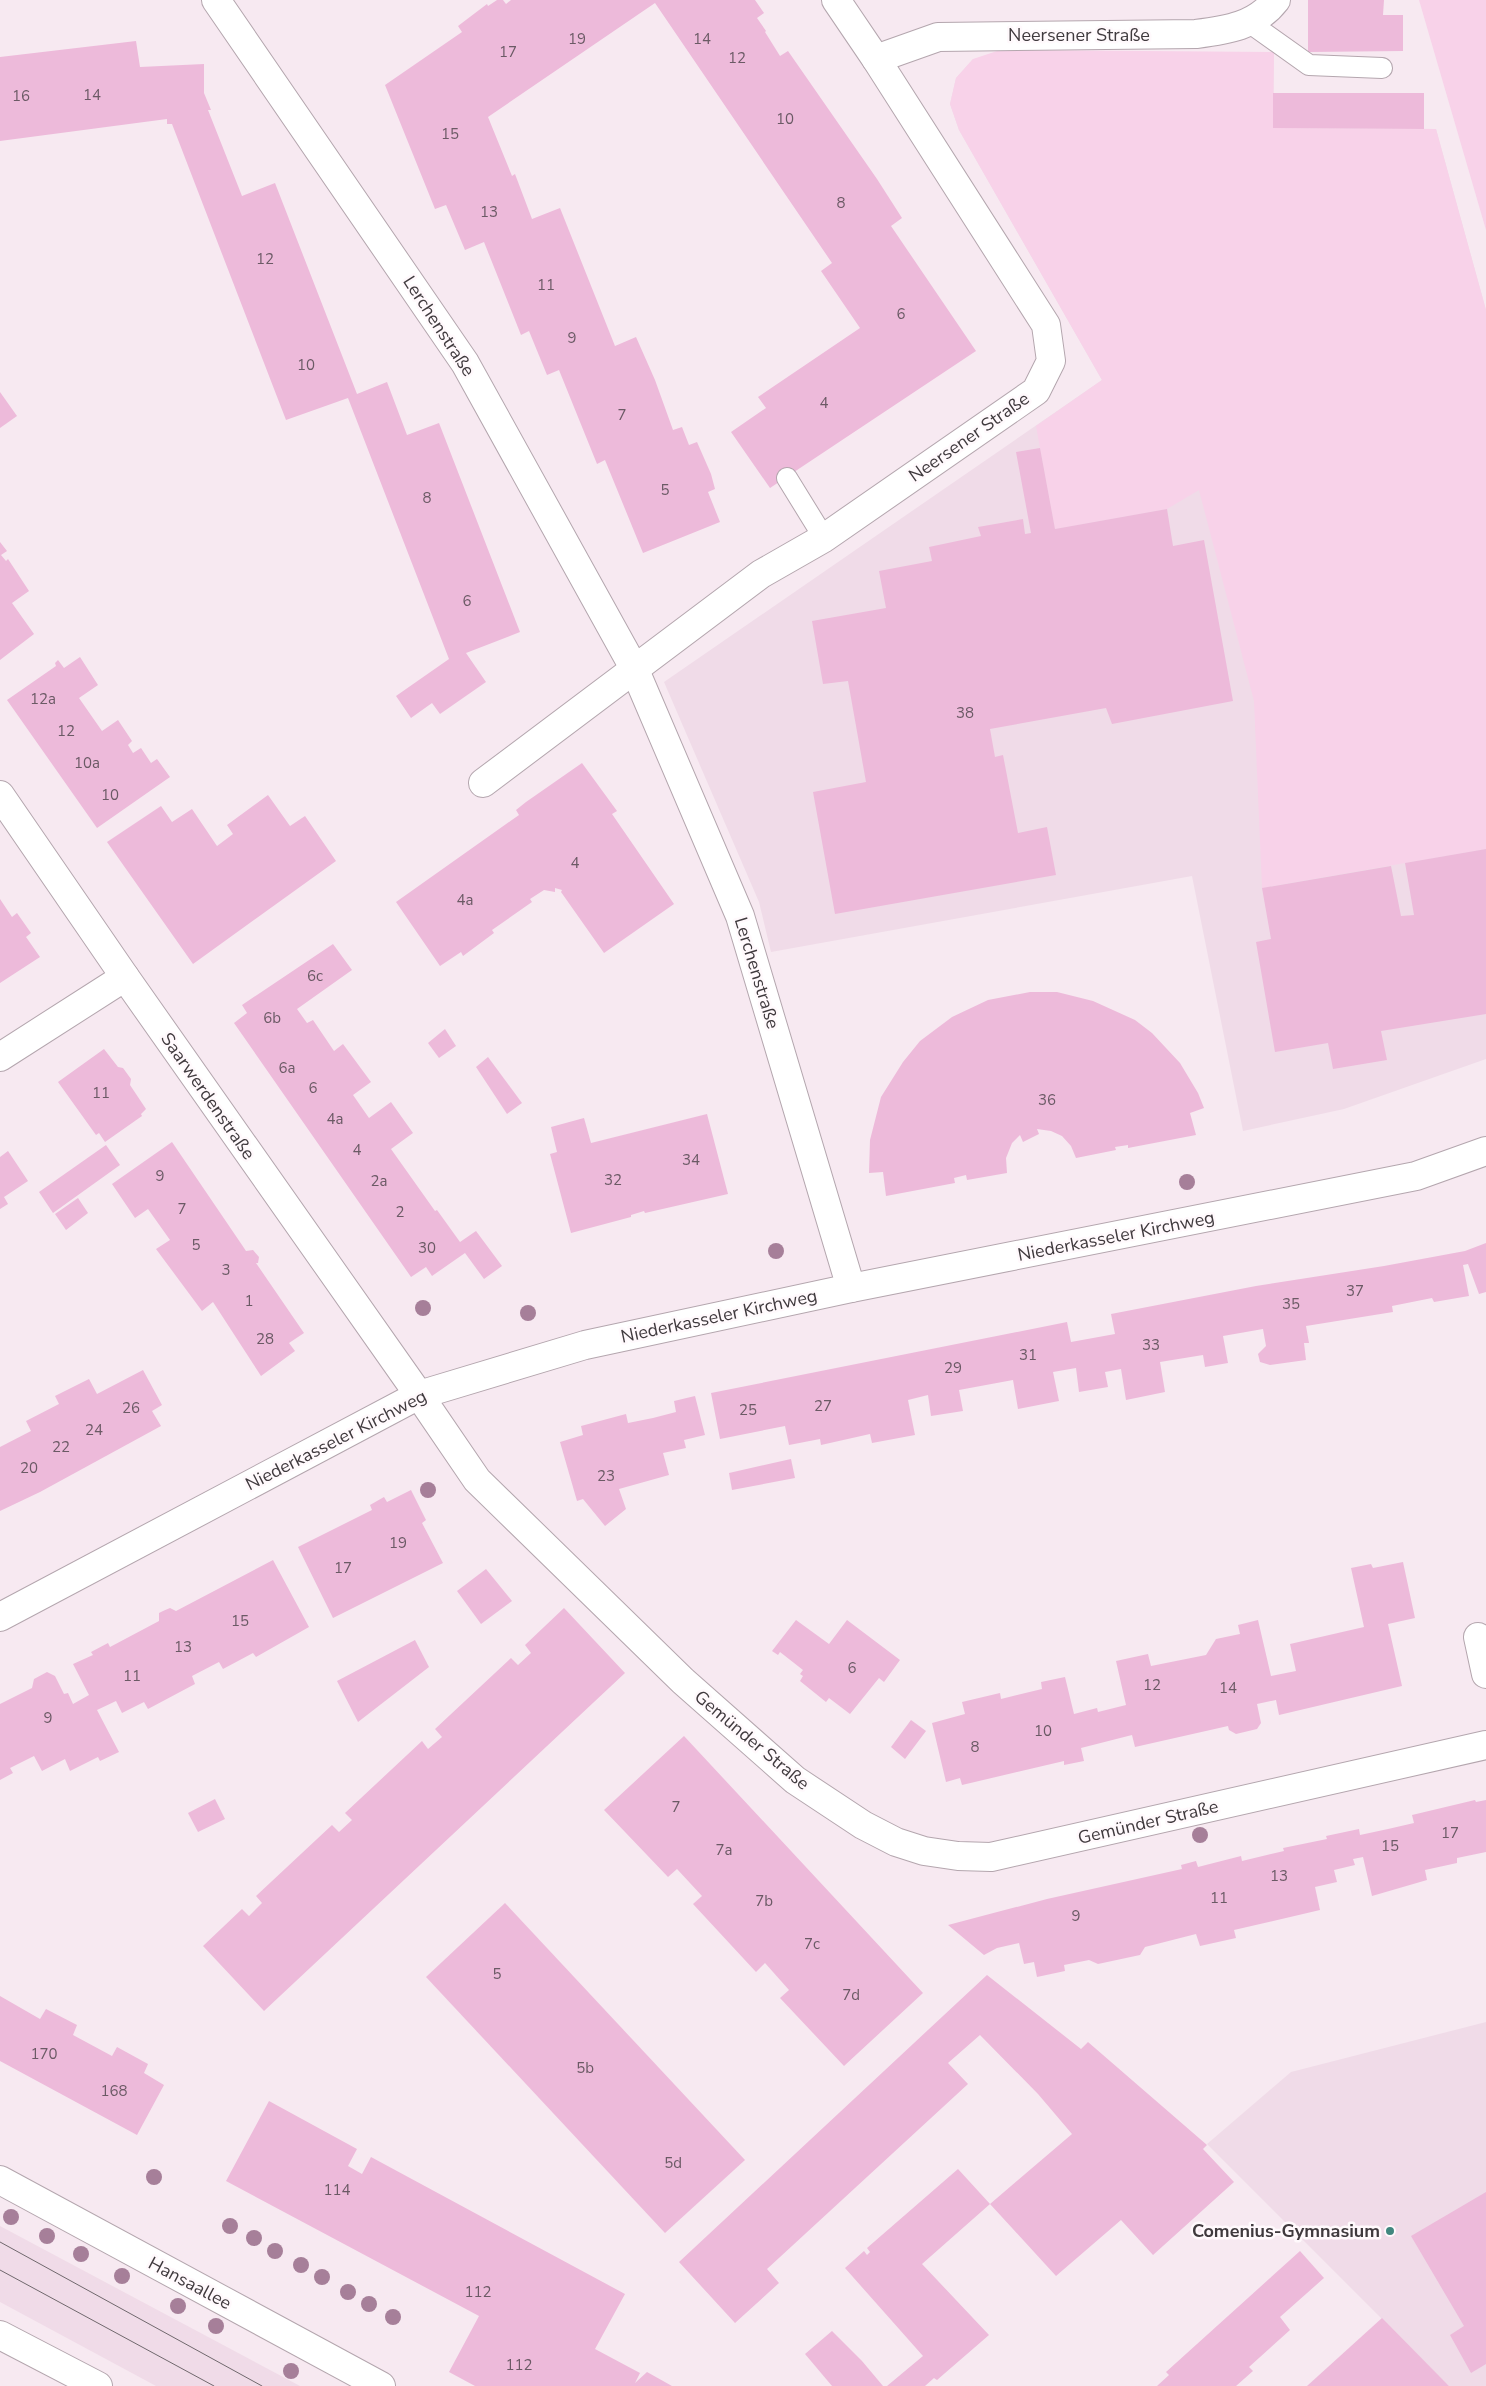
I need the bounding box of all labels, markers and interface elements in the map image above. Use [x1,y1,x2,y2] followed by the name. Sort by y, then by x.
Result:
[1008,23,1150,47] street label: Neersener Straße
[568,29,586,49] house number: 19
[693,29,711,49] house number: 14
[499,42,517,62] house number: 17
[728,48,746,68] house number: 12
[83,85,101,105] house number: 14
[12,86,30,106] house number: 16
[776,109,794,129] house number: 10
[441,124,459,144] house number: 15
[836,193,846,213] house number: 8
[480,202,498,222] house number: 13
[256,249,274,269] house number: 12
[398,271,480,381] street label: Lerchenstraße
[537,275,555,295] house number: 11
[896,304,906,324] house number: 6
[567,328,577,348] house number: 9
[297,355,315,375] house number: 10
[904,387,1034,487] street label: Neersener Straße
[819,393,829,413] house number: 4
[617,405,627,425] house number: 7
[660,480,670,500] house number: 5
[422,488,432,508] house number: 8
[462,591,472,611] house number: 6
[30,689,56,709] house number: 12a
[956,703,974,723] house number: 38
[57,721,75,741] house number: 12
[74,753,100,773] house number: 10a
[101,785,119,805] house number: 10
[570,853,580,873] house number: 4
[457,890,473,910] house number: 4a
[729,914,785,1032] street label: Lerchenstraße
[307,966,323,986] house number: 6c
[263,1008,281,1028] house number: 6b
[155,1028,261,1164] street label: Saarwerdenstraße
[279,1058,295,1078] house number: 6a
[308,1078,318,1098] house number: 6
[92,1083,110,1103] house number: 11
[1038,1090,1056,1110] house number: 36
[327,1109,343,1129] house number: 4a
[352,1140,362,1160] house number: 4
[682,1150,700,1170] house number: 34
[155,1166,165,1186] house number: 9
[604,1170,622,1190] house number: 32
[371,1171,387,1191] house number: 2a
[177,1199,187,1219] house number: 7
[395,1202,405,1222] house number: 2
[1015,1205,1217,1267] street label: Niederkasseler Kirchweg
[191,1235,201,1255] house number: 5
[418,1238,436,1258] house number: 30
[221,1260,231,1280] house number: 3
[1346,1281,1364,1301] house number: 37
[619,1283,819,1349] street label: Niederkasseler Kirchweg
[244,1291,254,1311] house number: 1
[1282,1294,1300,1314] house number: 35
[256,1329,274,1349] house number: 28
[1142,1335,1160,1355] house number: 33
[1019,1345,1037,1365] house number: 31
[944,1358,962,1378] house number: 29
[241,1384,431,1496] street label: Niederkasseler Kirchweg
[814,1396,832,1416] house number: 27
[122,1398,140,1418] house number: 26
[739,1400,757,1420] house number: 25
[85,1420,103,1440] house number: 24
[52,1437,70,1457] house number: 22
[20,1458,38,1478] house number: 20
[597,1466,615,1486] house number: 23
[389,1533,407,1553] house number: 19
[334,1558,352,1578] house number: 17
[231,1611,249,1631] house number: 15
[174,1637,192,1657] house number: 13
[847,1658,857,1678] house number: 6
[123,1666,141,1686] house number: 11
[1143,1675,1161,1695] house number: 12
[1219,1678,1237,1698] house number: 14
[689,1685,815,1795] street label: Gemünder Straße
[43,1708,53,1728] house number: 9
[1034,1721,1052,1741] house number: 10
[970,1737,980,1757] house number: 8
[1075,1794,1221,1850] street label: Gemünder Straße
[671,1797,681,1817] house number: 7
[1441,1823,1459,1843] house number: 17
[1381,1836,1399,1856] house number: 15
[716,1840,732,1860] house number: 7a
[1270,1866,1288,1886] house number: 13
[1210,1888,1228,1908] house number: 11
[755,1891,773,1911] house number: 7b
[1071,1906,1081,1926] house number: 9
[804,1934,820,1954] house number: 7c
[492,1964,502,1984] house number: 5
[842,1985,860,2005] house number: 7d
[30,2044,58,2064] house number: 170
[576,2058,594,2078] house number: 5b
[100,2081,128,2101] house number: 168
[664,2153,682,2173] house number: 5d
[323,2180,351,2200] house number: 114
[1192,2219,1380,2243] place label: Comenius-Gymnasium
[1384,2225,1396,2237] marker: Comenius-Gymnasium
[144,2251,236,2315] street label: Hansaallee
[464,2282,492,2302] house number: 112
[505,2355,533,2375] house number: 112

